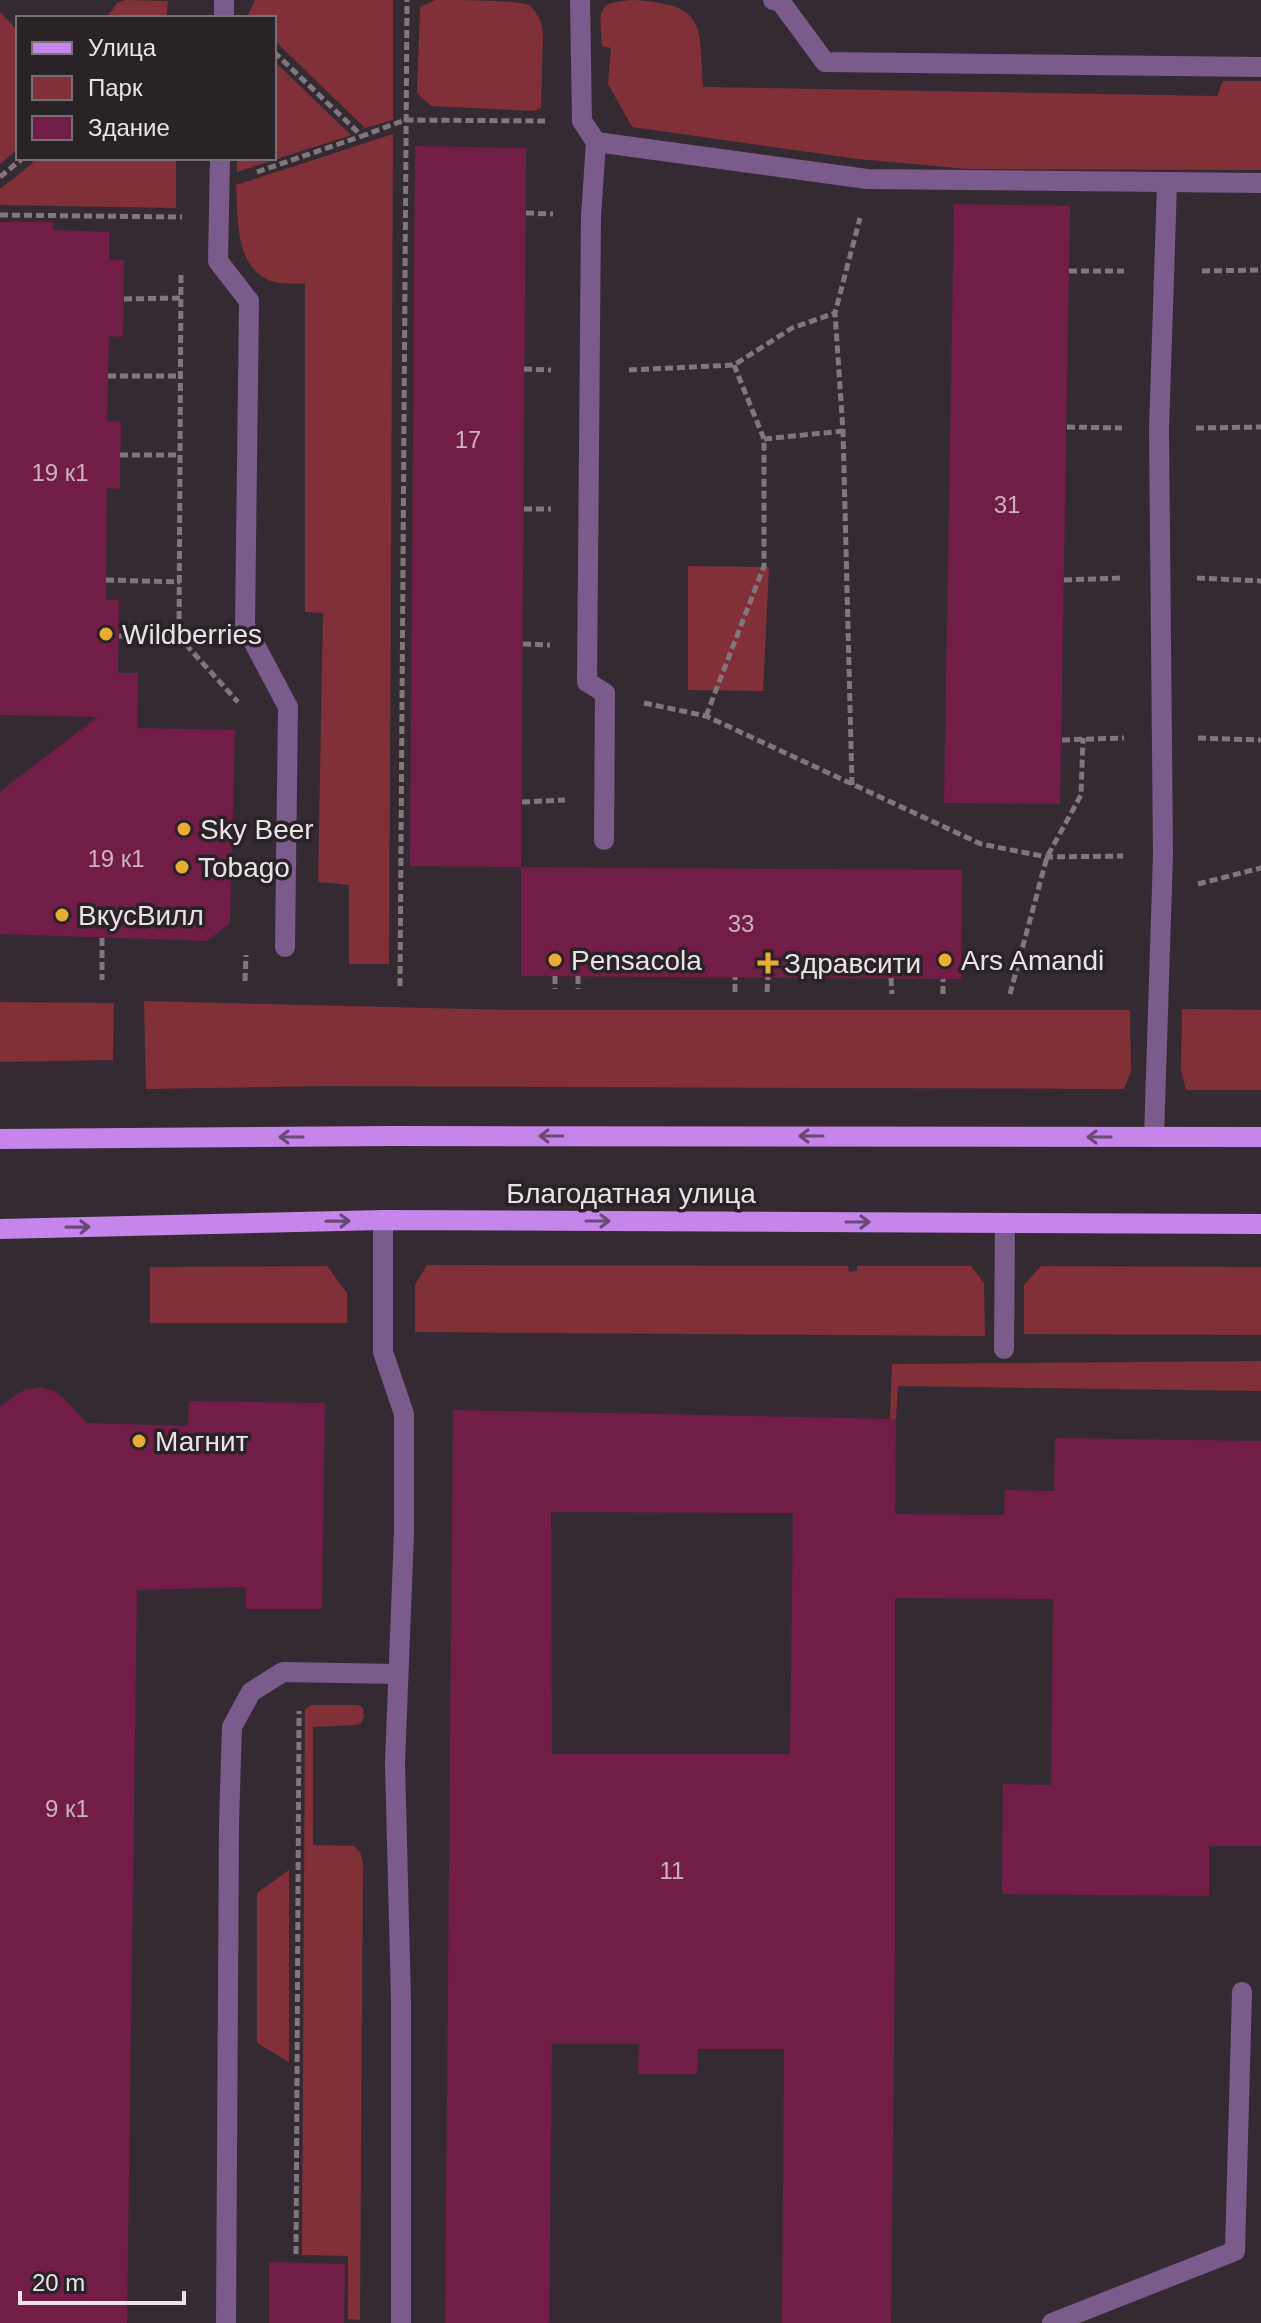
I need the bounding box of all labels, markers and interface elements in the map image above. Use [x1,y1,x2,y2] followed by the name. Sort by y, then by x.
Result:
[16,16,276,160] legend
[88,34,157,61] text: Улица
[88,74,143,101] text: Парк
[88,114,170,141] text: Здание
[455,426,481,453] house number: 17
[31,459,89,486] house number: 19 к1
[994,491,1020,518] house number: 31
[122,619,262,650] place label: Wildberries
[97,625,115,643] marker: Wildberries
[200,814,314,845] place label: Sky Beer
[175,820,193,838] marker: Sky Beer
[87,845,145,872] house number: 19 к1
[198,852,290,883] place label: Tobago
[173,858,191,876] marker: Tobago
[78,900,204,931] place label: ВкусВилл
[53,906,71,924] marker: ВкусВилл
[728,910,754,937] house number: 33
[571,945,702,976] place label: Pensacola
[961,945,1104,976] place label: Ars Amandi
[784,948,921,979] place label: Здравсити
[546,951,564,969] marker: Pensacola
[936,951,954,969] marker: Ars Amandi
[759,954,777,972] marker: Здравсити
[538,1128,565,1144] one-way arrow
[798,1128,825,1144] one-way arrow
[278,1129,305,1144] one-way arrow
[1086,1129,1113,1145] one-way arrow
[506,1178,756,1209] street label: Благодатная улица
[584,1213,611,1229] one-way arrow
[324,1214,351,1229] one-way arrow
[844,1214,871,1230] one-way arrow
[64,1220,91,1235] one-way arrow
[155,1426,249,1457] place label: Магнит
[130,1432,148,1450] marker: Магнит
[45,1795,89,1822] house number: 9 к1
[660,1857,684,1884] house number: 11
[20,2255,184,2305] scale bar
[32,2269,85,2296] text: 20 m

